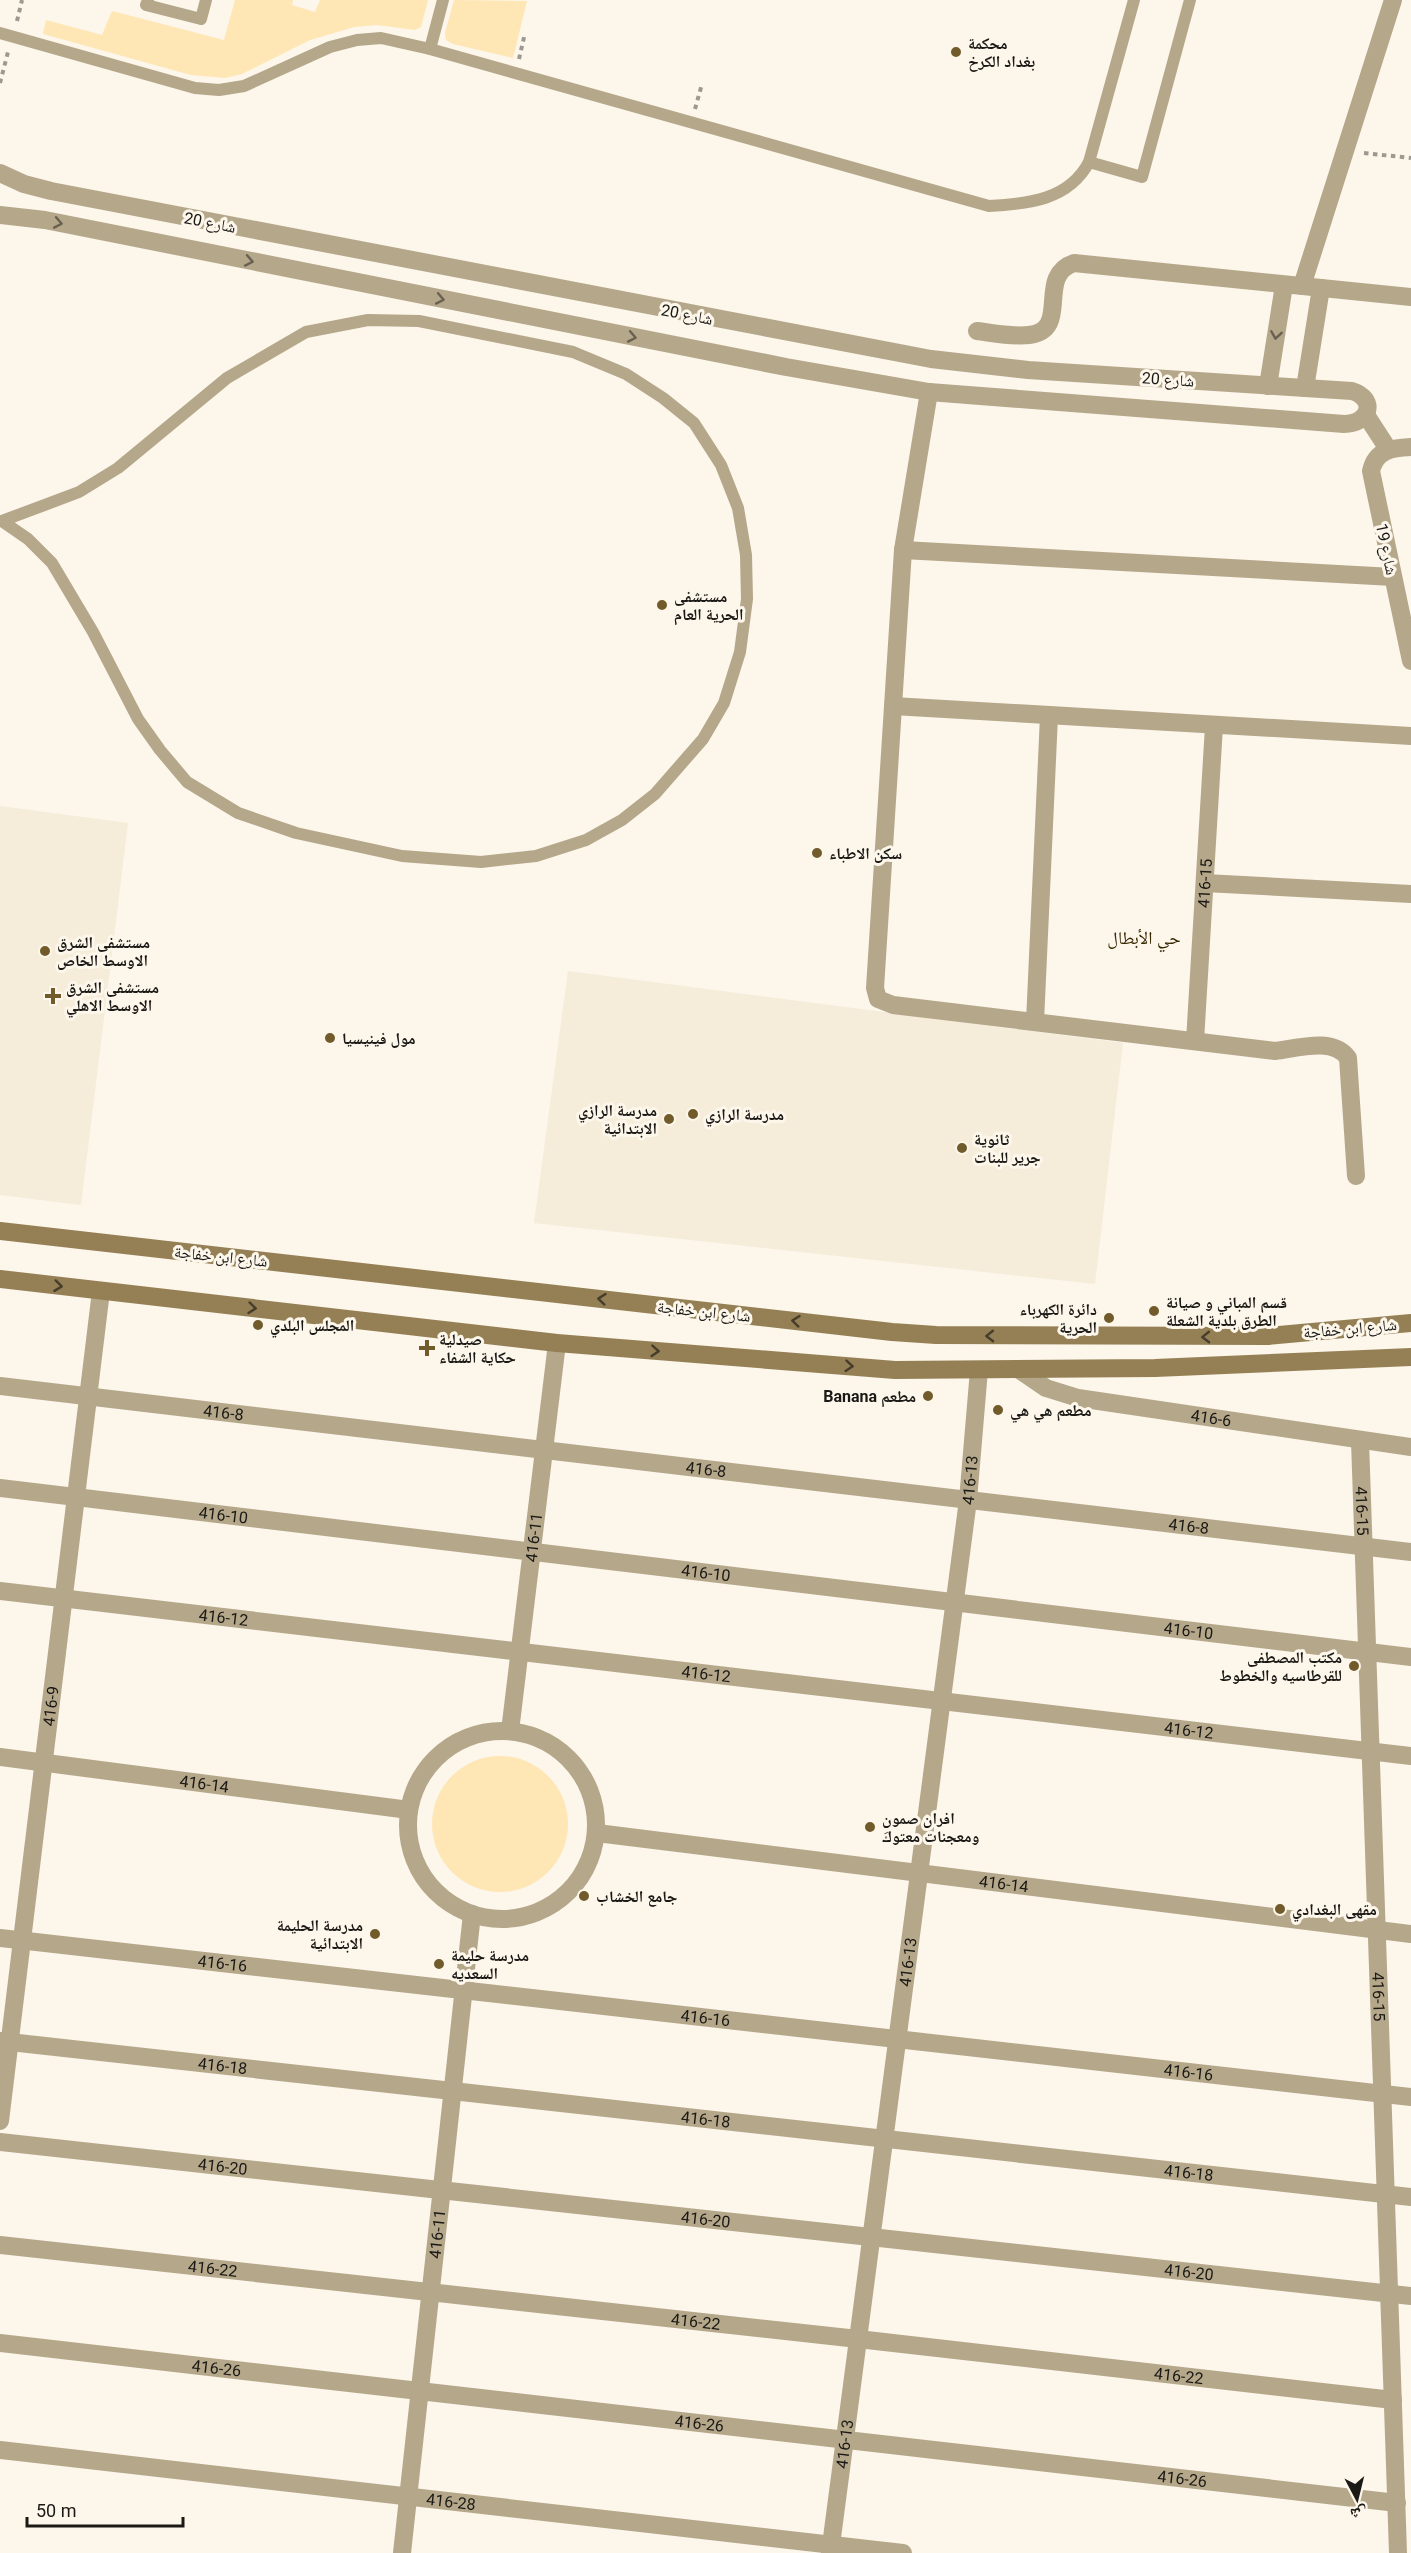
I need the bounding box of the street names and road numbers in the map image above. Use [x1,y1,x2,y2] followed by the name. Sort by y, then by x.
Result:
[182,208,237,238] street label: شارع 20
[659,300,714,330] street label: شارع 20
[1141,368,1195,392] street label: شارع 20
[1371,522,1401,577] street label: شارع 19
[1194,858,1216,909] street label: 416-15
[173,1242,269,1272] street label: شارع ابن خفاجة
[656,1297,752,1327] street label: شارع ابن خفاجة
[1303,1315,1398,1343] street label: شارع ابن خفاجة
[202,1401,245,1425] street label: 416-8
[1190,1406,1233,1430] street label: 416-6
[958,1455,982,1506] street label: 416-13
[685,1458,727,1481] street label: 416-8
[1352,1486,1372,1536] street label: 416-15
[198,1503,249,1528] street label: 416-10
[522,1512,546,1563] street label: 416-11
[1168,1515,1210,1538] street label: 416-8
[680,1561,732,1585] street label: 416-10
[198,1605,249,1630] street label: 416-12
[1163,1618,1214,1643] street label: 416-10
[680,1662,732,1686] street label: 416-12
[39,1685,63,1727] street label: 416-9
[1163,1718,1214,1743] street label: 416-12
[179,1771,230,1797] street label: 416-14
[978,1872,1030,1896] street label: 416-14
[895,1936,921,1988] street label: 416-13
[197,1951,248,1976] street label: 416-16
[1368,1972,1389,2022] street label: 416-15
[680,2006,731,2030] street label: 416-16
[197,2054,248,2078] street label: 416-18
[1163,2060,1214,2085] street label: 416-16
[680,2107,731,2132] street label: 416-18
[197,2155,248,2179] street label: 416-20
[1163,2161,1214,2185] street label: 416-18
[680,2207,731,2232] street label: 416-20
[425,2208,450,2260] street label: 416-11
[187,2257,238,2281] street label: 416-22
[1163,2260,1214,2284] street label: 416-20
[670,2310,721,2334] street label: 416-22
[191,2356,242,2381] street label: 416-26
[1153,2364,1204,2388] street label: 416-22
[674,2411,725,2436] street label: 416-26
[832,2418,857,2470] street label: 416-13
[1157,2467,1208,2491] street label: 416-26
[425,2490,477,2514] street label: 416-28

